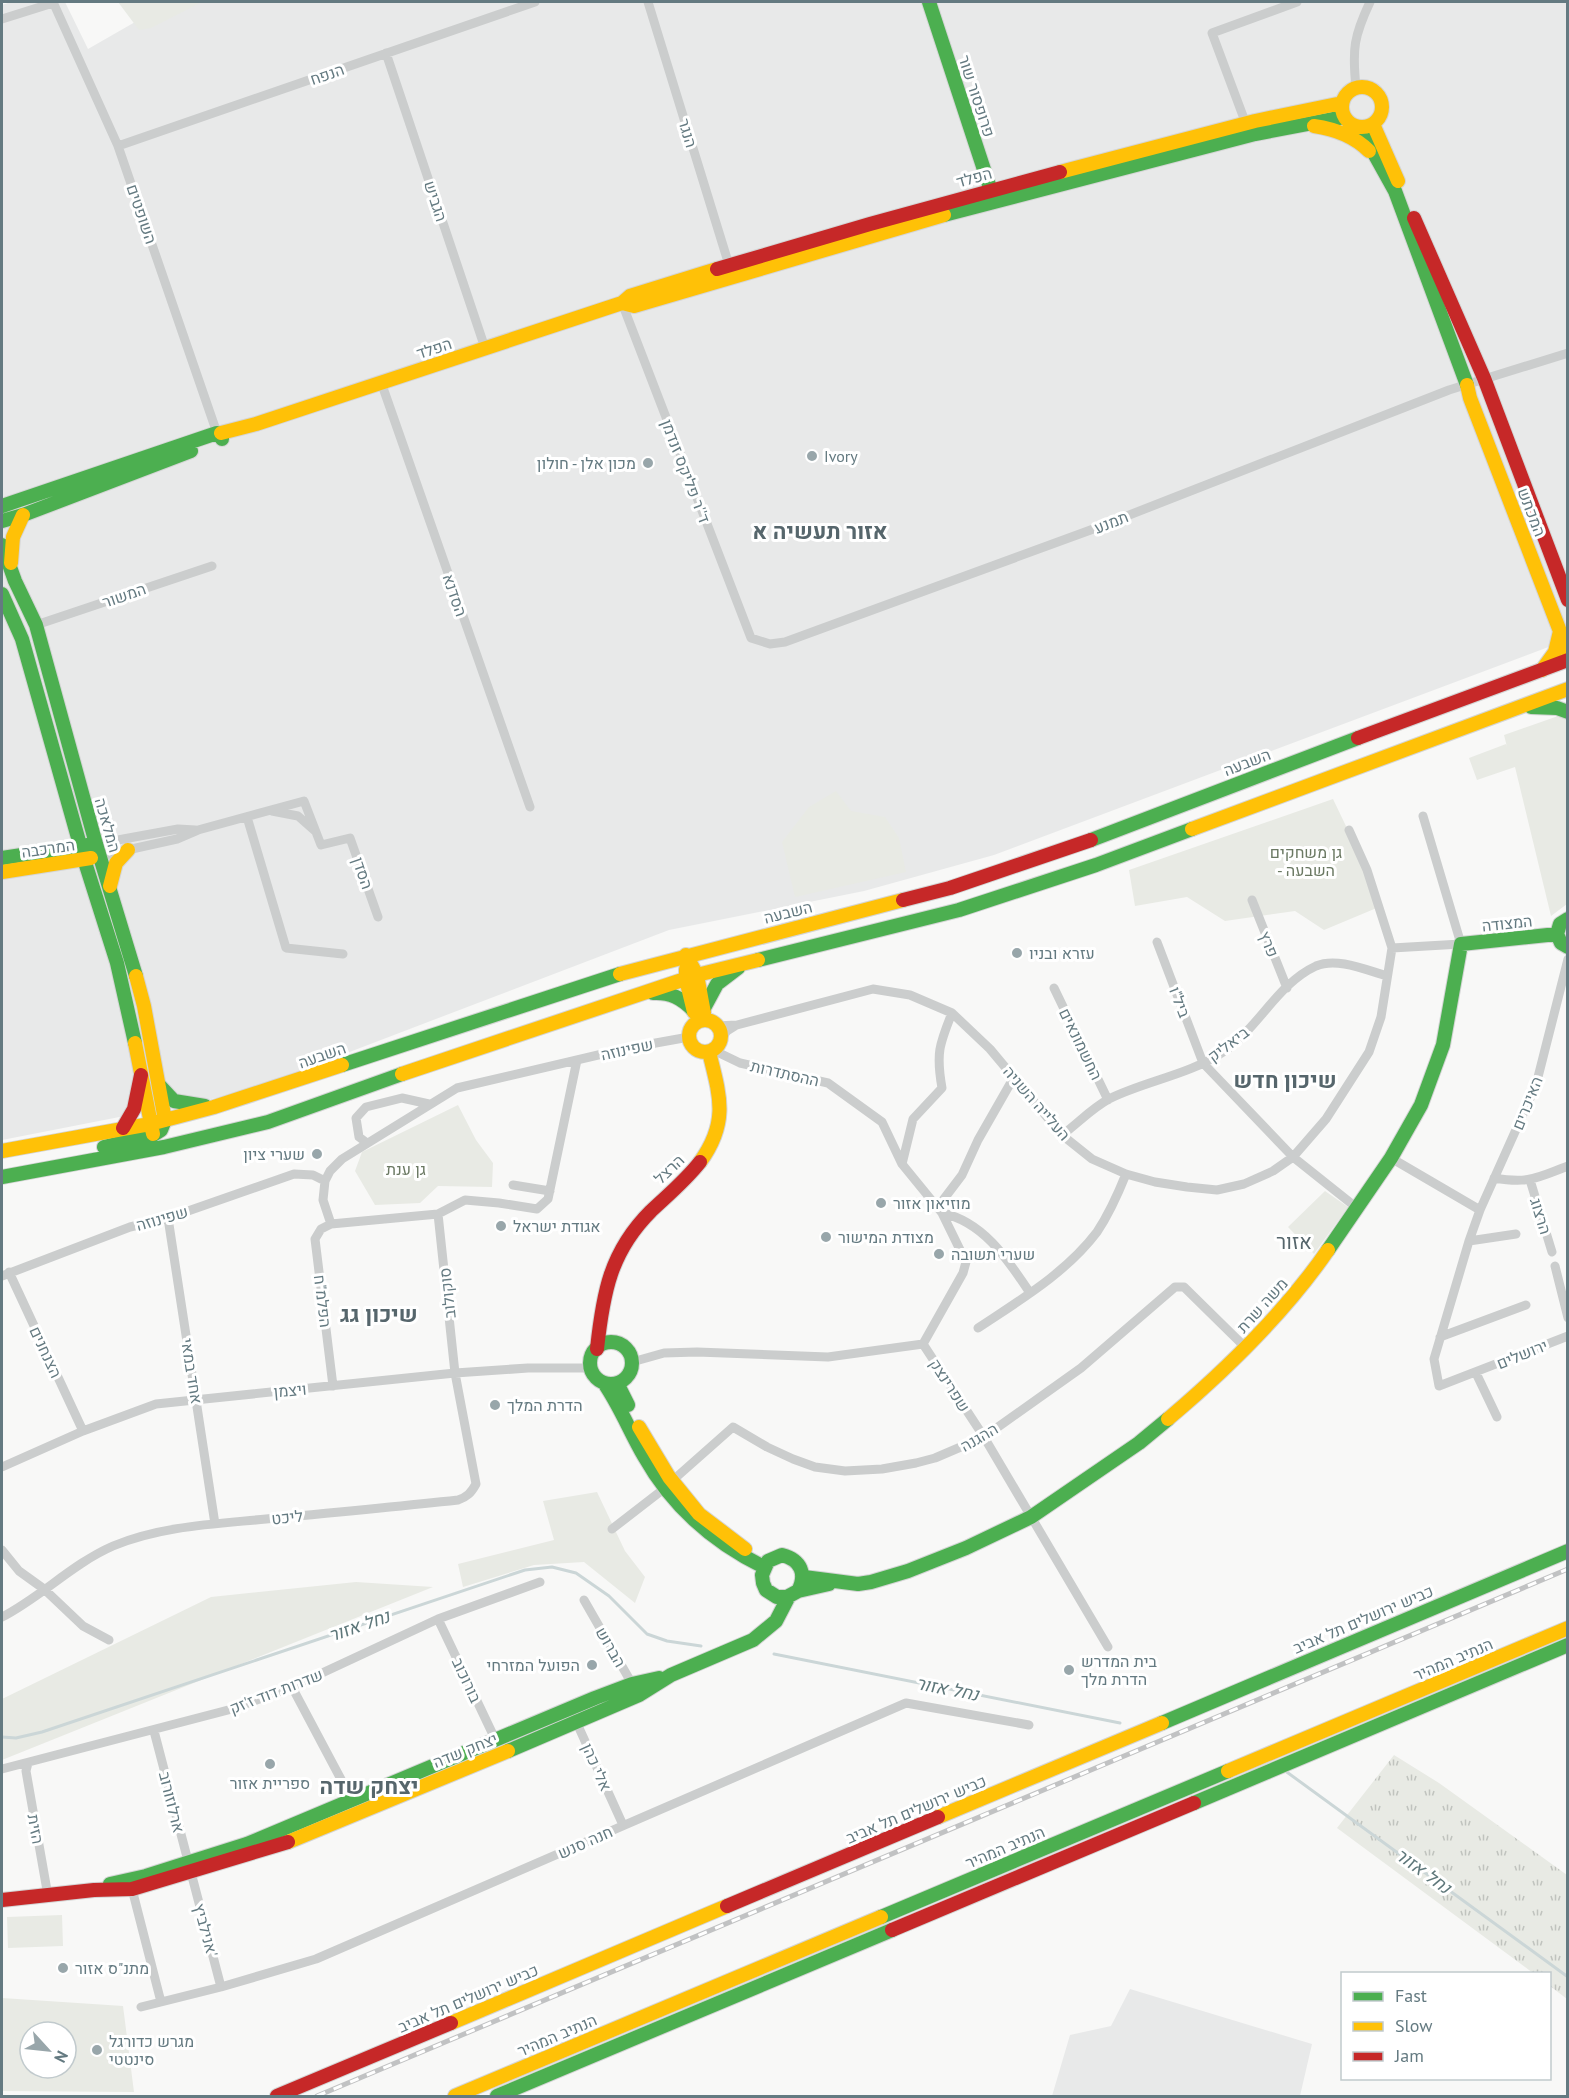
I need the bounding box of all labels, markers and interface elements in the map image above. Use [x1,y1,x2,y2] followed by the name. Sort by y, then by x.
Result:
[954,53,1000,139] street label: פרופסור שור
[307,59,347,89] street label: הנפח
[674,116,702,150] street label: הנגר
[954,162,994,192] street label: הפלד
[420,178,452,224] street label: הגביש
[122,182,162,246] street label: השופטים
[414,333,454,363] street label: הפלד
[657,416,715,526] street label: ד''ר פליקס זנדמן
[824,446,858,466] place label: Ivory
[805,449,819,463] marker: Ivory
[537,453,636,473] place label: מכון אלן - חולון
[641,456,655,470] marker: מכון אלן - חולון
[1514,485,1550,539] street label: המכתש
[1091,506,1131,538] street label: תמנע
[753,517,887,545] district label: אזור תעשיה א
[438,571,472,619] street label: הסדנא
[100,578,148,612] street label: המשור
[1220,744,1274,780] street label: השבעה
[91,795,125,855] street label: המלאכה
[20,834,76,862] street label: המרכבה
[1270,842,1342,880] park label: גן משחקים - השבעה
[348,854,378,892] street label: הסדן
[762,896,814,928] street label: השבעה
[1481,910,1533,936] street label: המצודה
[1255,928,1283,960] street label: פרץ
[1029,943,1095,963] place label: עזרא ובניו
[1010,946,1024,960] marker: עזרא ובניו
[1165,984,1195,1021] street label: ביל"ו
[1055,1005,1107,1083] street label: החשמונאים
[1203,1022,1253,1066] street label: ביאליק
[599,1034,655,1064] street label: שפינוזה
[295,1038,349,1072] street label: השבעה
[749,1055,821,1091] street label: ההסתדרות
[999,1062,1075,1144] street label: העלייה השניה
[1233,1066,1337,1094] district label: שיכון חדש
[1507,1073,1547,1133] street label: האיכרים
[243,1144,305,1164] place label: שערי ציון
[310,1147,324,1161] marker: שערי ציון
[650,1150,688,1188] street label: הרצל
[386,1159,426,1179] park label: גן ענת
[893,1193,971,1213] place label: מוזיאון אזור
[1526,1195,1556,1237] street label: הרצוג
[874,1196,888,1210] marker: מוזיאון אזור
[134,1201,190,1235] street label: שפינוזה
[513,1216,601,1236] place label: אגודת ישראל
[494,1219,508,1233] marker: אגודת ישראל
[838,1227,934,1247] place label: מצודת המישור
[1276,1229,1312,1255] district label: אזור
[819,1230,833,1244] marker: מצודת המישור
[951,1244,1035,1264] place label: שערי תשובה
[932,1247,946,1261] marker: שערי תשובה
[434,1267,460,1319] street label: סוקולוב
[1232,1273,1292,1337] street label: משה שרת
[310,1274,336,1328] street label: הפלמ"ח
[340,1300,418,1328] district label: שיכון גג
[25,1323,67,1381] street label: הצנחנים
[1494,1335,1550,1373] street label: ירושלים
[177,1337,207,1405] street label: אחד במאי
[925,1354,975,1416] street label: שפרינצק
[273,1379,307,1401] street label: ויצמן
[507,1395,583,1415] place label: הדרת המלך
[488,1398,502,1412] marker: הדרת המלך
[957,1418,1001,1456] street label: ההגנה
[270,1505,304,1529] street label: ליכט
[1290,1580,1436,1658] street label: כביש ירושלים תל אביב
[325,1604,394,1647] water label: נחל אזור
[592,1623,630,1671] street label: הברוש
[1410,1633,1496,1685] street label: הנתיב המהיר
[1081,1651,1158,1689] place label: בית המדרש הדרת מלך
[448,1654,486,1706] street label: בורוכוב
[486,1655,580,1675] place label: הפועל המזרחי
[585,1658,599,1672] marker: הפועל המזרחי
[1062,1663,1076,1677] marker: בית המדרש הדרת מלך
[227,1664,325,1718] street label: שדרות דוד ז'זק
[914,1671,982,1706] water label: נחל אזור
[430,1728,500,1772] street label: יצחק שדה
[578,1740,616,1794] street label: אלי כהן
[263,1757,277,1771] marker: ספריית אזור
[155,1769,189,1835] street label: ארלוזורוב
[843,1770,989,1848] street label: כביש ירושלים תל אביב
[319,1772,419,1800] district label: יצחק שדה
[230,1773,310,1793] place label: ספריית אזור
[24,1813,48,1845] street label: הזית
[554,1821,616,1863] street label: חנה סנש
[962,1821,1048,1873] street label: הנתיב המהיר
[1391,1843,1457,1899] water label: נחל אזור
[189,1901,223,1959] street label: אנילביץ'
[75,1958,149,1978] place label: מתנ"ס אזור
[395,1959,541,2037] street label: כביש ירושלים תל אביב
[56,1961,70,1975] marker: מתנ"ס אזור
[1341,1972,1551,2080] legend
[1395,1984,1427,2007] text: Fast
[514,2009,600,2061] street label: הנתיב המהיר
[1395,2014,1433,2037] text: Slow
[18,2020,78,2080] north arrow
[109,2031,194,2069] place label: מגרש כדורגל סינטטי
[90,2043,104,2057] marker: מגרש כדורגל סינטטי
[1394,2044,1424,2067] text: Jam
[50,2048,73,2066] text: N

